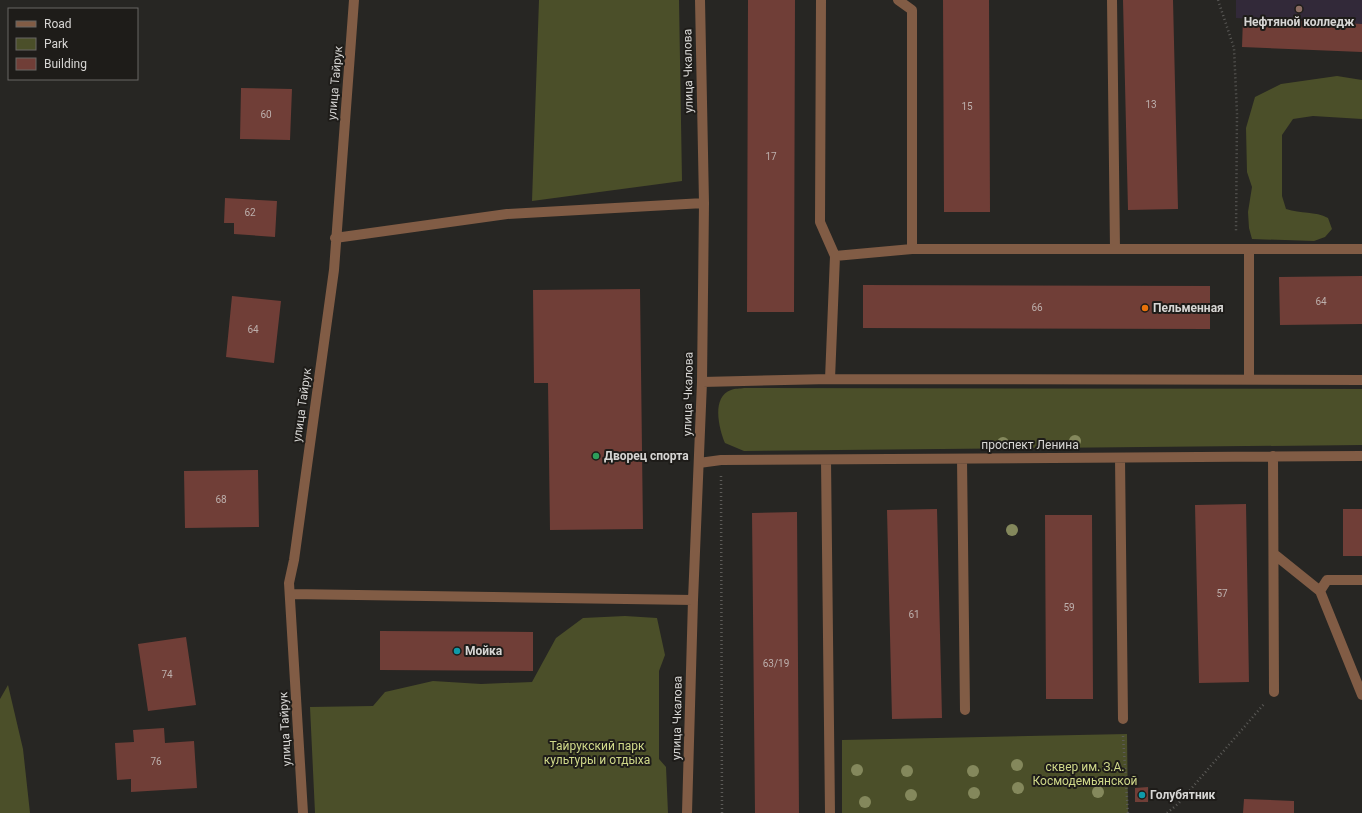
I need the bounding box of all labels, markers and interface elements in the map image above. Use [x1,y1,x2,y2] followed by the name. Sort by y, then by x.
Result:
[1294,4,1304,14] marker: Нефтяной колледж
[8,8,138,80] legend
[1244,15,1355,29] place label: Нефтяной колледж
[44,17,72,31] text: Road
[680,29,696,113] street label: улица Чкалова
[44,37,69,51] text: Park
[325,45,345,121] street label: улица Тайрук
[44,57,87,71] text: Building
[1145,99,1157,110] house number: 13
[961,101,973,112] house number: 15
[260,109,272,120] house number: 60
[765,151,777,162] house number: 17
[244,207,256,218] house number: 62
[1315,296,1327,307] house number: 64
[1153,301,1224,315] place label: Пельменная
[1031,302,1043,313] house number: 66
[1140,303,1150,313] marker: Пельменная
[247,324,259,335] house number: 64
[680,352,696,436] street label: улица Чкалова
[290,367,314,443] street label: улица Тайрук
[981,438,1079,452] street label: проспект Ленина
[604,449,689,463] place label: Дворец спорта
[591,451,601,461] marker: Дворец спорта
[215,494,227,505] house number: 68
[1216,588,1228,599] house number: 57
[1063,602,1075,613] house number: 59
[908,609,920,620] house number: 61
[465,644,503,658] place label: Мойка
[452,646,462,656] marker: Мойка
[763,658,789,669] house number: 63/19
[161,669,173,680] house number: 74
[669,676,685,760] street label: улица Чкалова
[276,691,294,767] street label: улица Тайрук
[544,739,650,767] park label: Тайрукский парк культуры и отдыха
[150,756,162,767] house number: 76
[1033,760,1138,788] park label: сквер им. З.А. Космодемьянской
[1150,788,1216,802] place label: Голубятник
[1137,790,1147,800] marker: Голубятник

